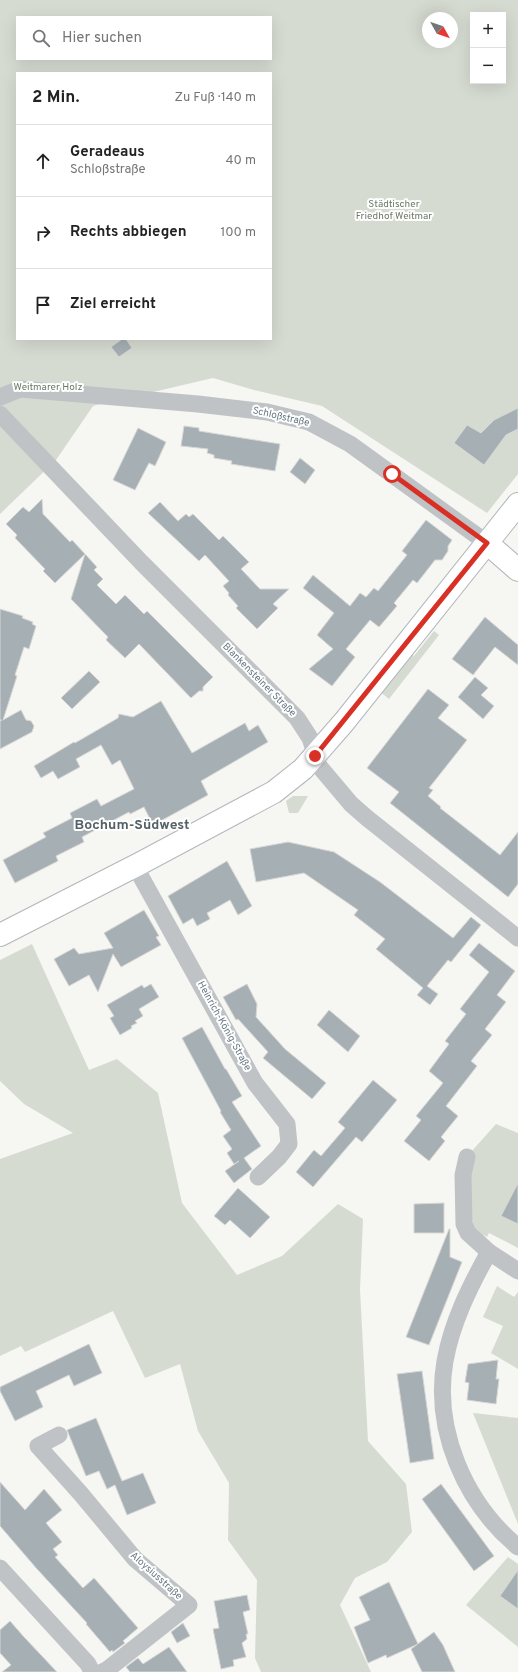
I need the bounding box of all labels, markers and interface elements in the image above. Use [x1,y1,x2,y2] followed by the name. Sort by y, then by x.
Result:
[422,12,458,48] north arrow
[470,12,506,84] map controls
[470,12,506,48] button: +
[16,16,272,60] search box
[30,27,52,49] icon: search
[62,29,142,48] text: Hier suchen
[470,48,506,84] button: −
[32,87,80,109] text: 2 Min.
[175,90,256,106] text: Zu Fuß · 140 m
[70,143,145,162] text: Geradeaus
[32,150,54,172] icon: ahead
[226,153,256,169] text: 40 m
[70,162,146,178] text: Schloßstraße
[356,198,432,223] park label: Städtischer Friedhof Weitmar
[32,222,54,244] icon: right
[70,223,187,242] text: Rechts abbiegen
[220,225,256,241] text: 100 m
[32,294,54,316] icon: arrive
[70,295,156,314] text: Ziel erreicht
[13,381,83,394] park label: Weitmarer Holz
[251,404,311,430] street label: Schloßstraße
[383,465,401,483] route start
[219,640,299,720] street label: Blankensteiner Straße
[306,747,324,765] route end
[74,817,190,834] district label: Bochum-Südwest
[194,979,254,1073] street label: Heinrich-König-Straße
[127,1549,185,1603] street label: Aloysiusstraße

